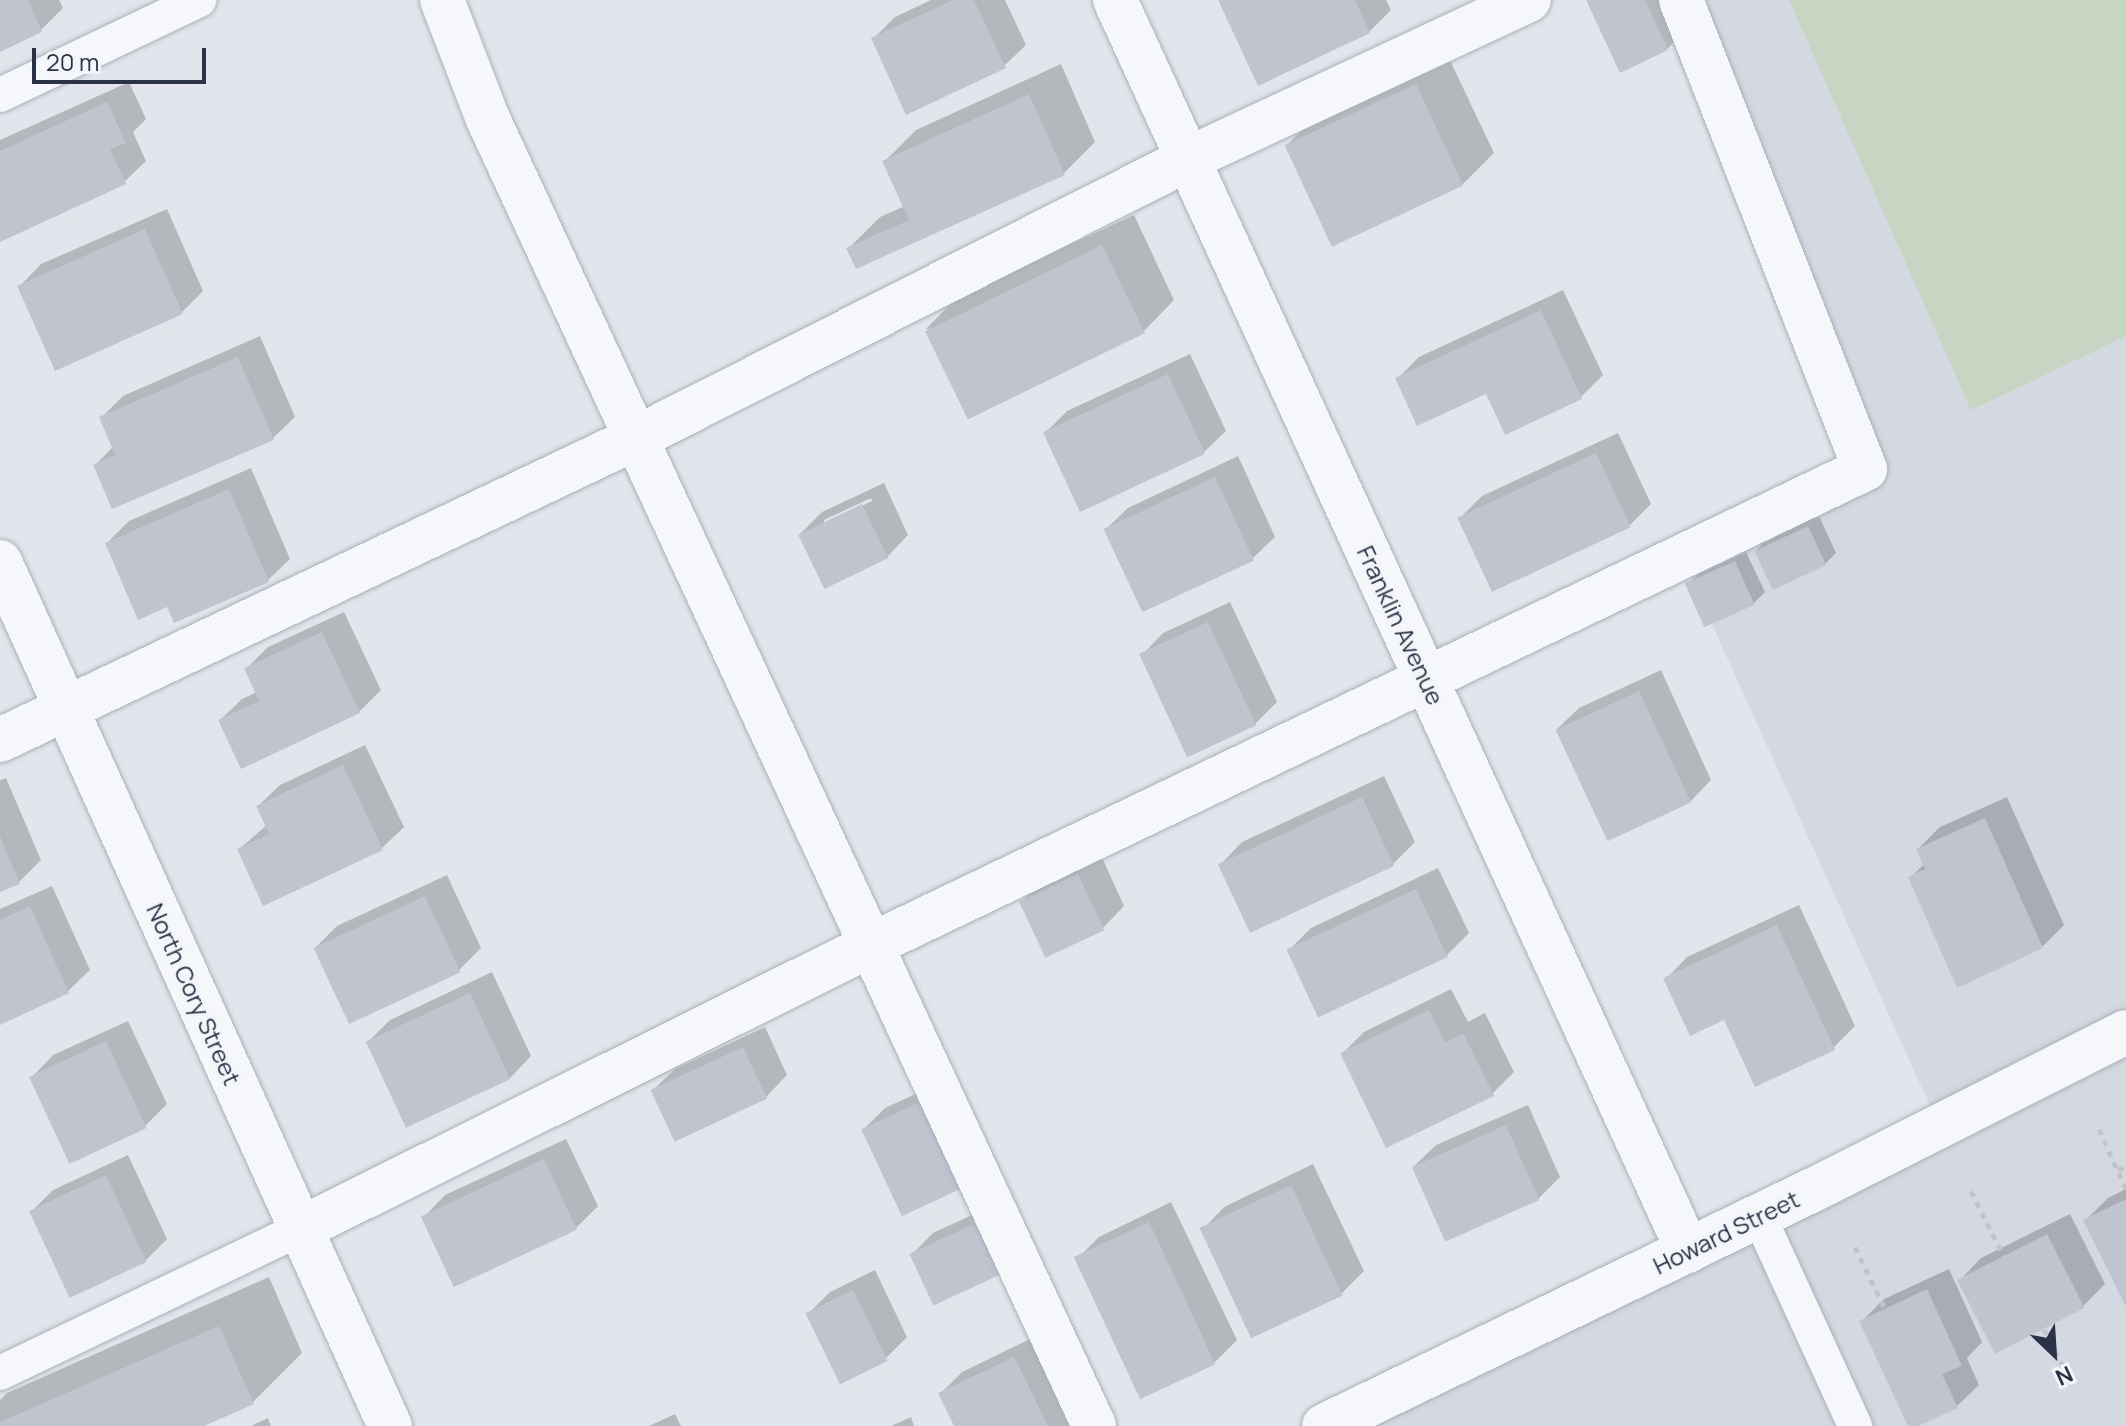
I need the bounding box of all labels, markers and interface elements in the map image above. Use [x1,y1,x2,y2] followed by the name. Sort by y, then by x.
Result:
[36,32,210,82] scale bar
[46,45,99,78] text: 20 m
[1352,541,1450,709] street label: Franklin Avenue
[141,899,247,1089] street label: North Cory Street
[1648,1184,1804,1280] street label: Howard Street
[2014,1314,2094,1394] north arrow
[2051,1359,2078,1393] text: N

